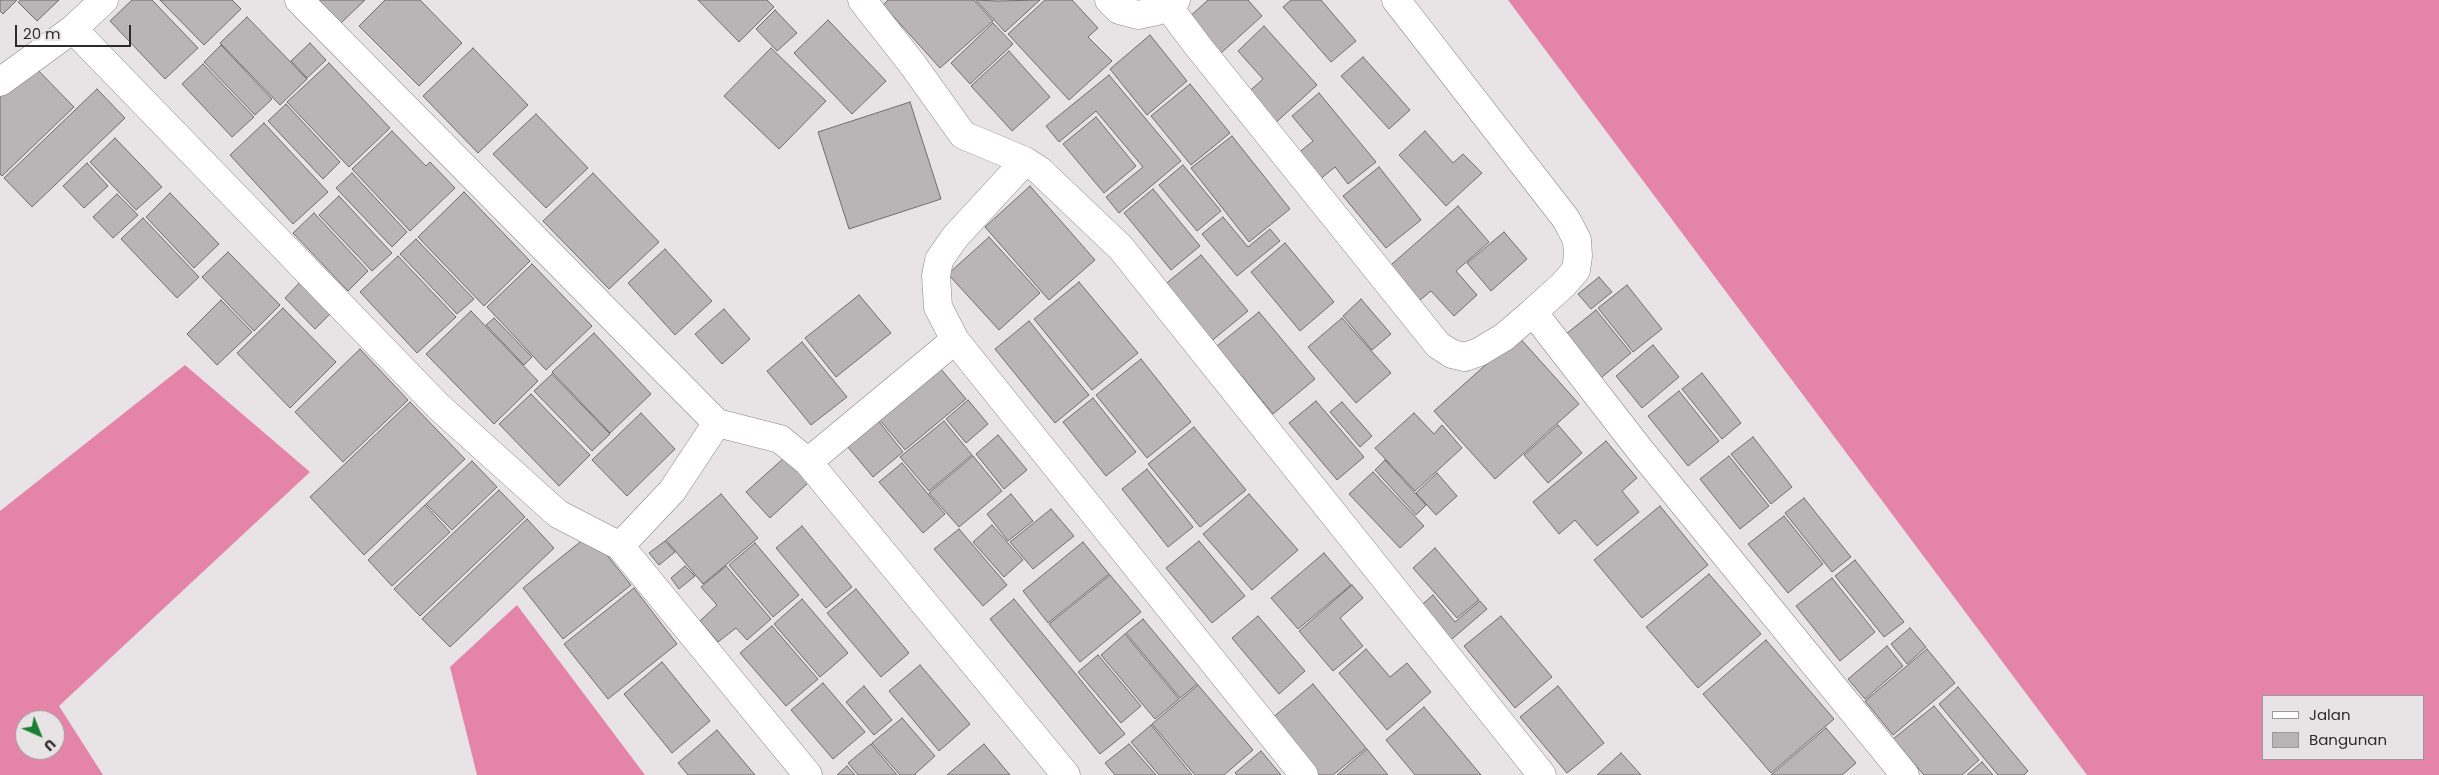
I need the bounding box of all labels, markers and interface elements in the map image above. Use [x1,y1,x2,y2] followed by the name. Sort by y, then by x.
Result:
[18,15,134,47] scale bar
[23,23,61,44] text: 20 m
[2262,695,2424,760] legend
[2309,704,2351,725] text: Jalan
[15,710,65,760] north arrow
[2309,729,2387,750] text: Bangunan
[39,734,60,756] text: U

